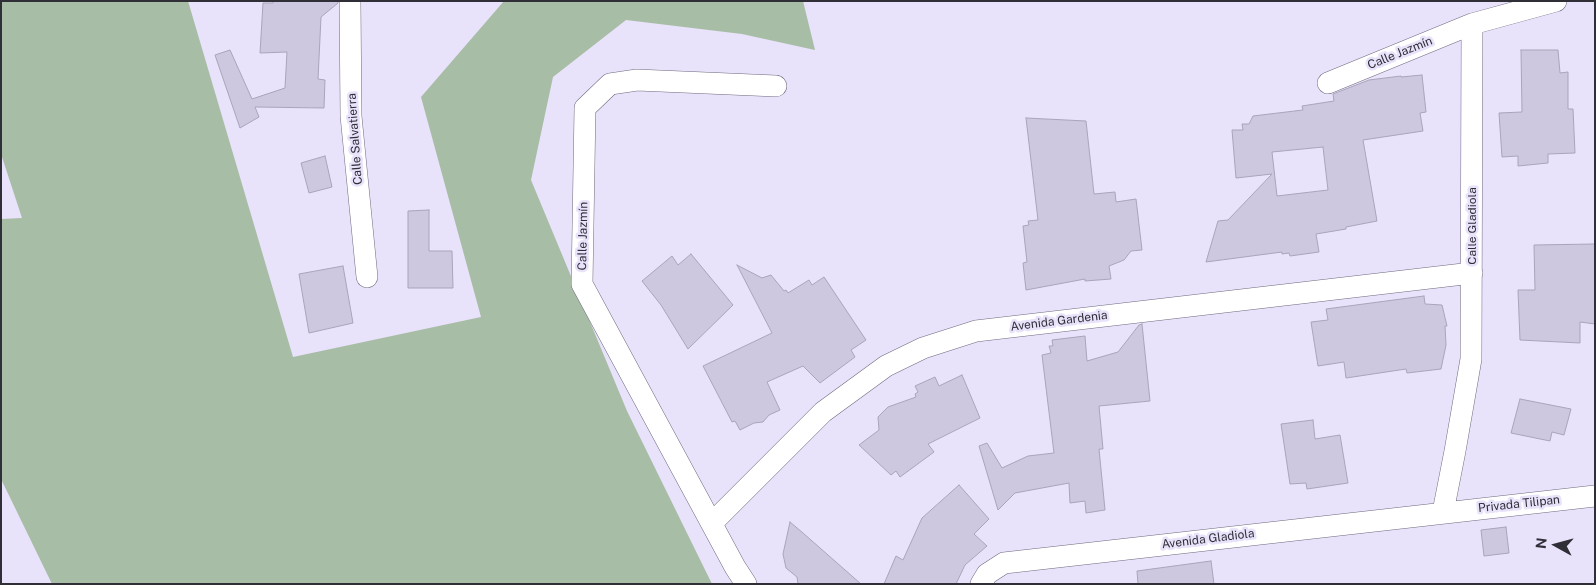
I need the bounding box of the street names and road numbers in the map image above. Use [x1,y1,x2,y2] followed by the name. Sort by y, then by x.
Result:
[1365,33,1435,73] street label: Calle Jazmín
[345,93,365,185] street label: Calle Salvatierra
[1465,187,1479,265] street label: Calle Gladiola
[575,202,591,270] street label: Calle Jazmín
[1010,308,1108,334] street label: Avenida Gardenia
[1477,493,1561,515] street label: Privada Tilipan
[1161,526,1255,552] street label: Avenida Gladiola

